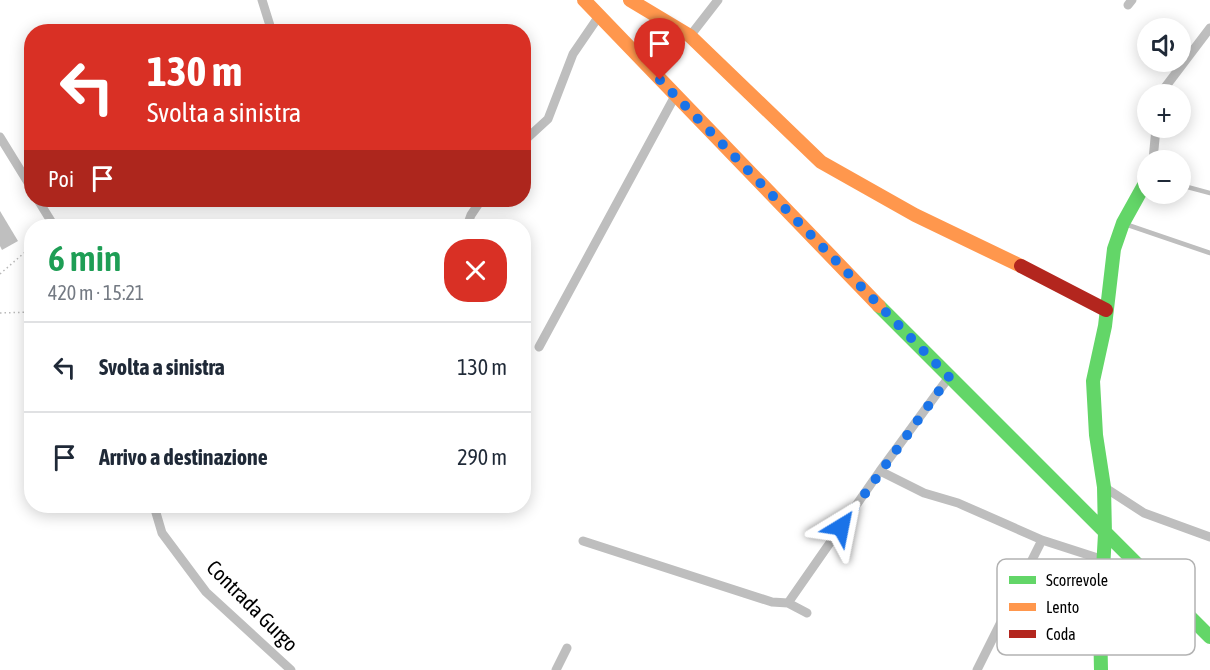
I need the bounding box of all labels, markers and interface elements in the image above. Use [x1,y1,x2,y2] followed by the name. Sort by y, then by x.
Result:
[634,18,685,80] pin
[1137,18,1191,204] map controls
[1137,18,1191,72] button: sound
[643,27,676,60] icon: arrive
[147,47,242,95] text: 130 m
[48,48,126,126] icon: left
[1137,84,1191,138] button: +
[147,97,301,128] text: Svolta a sinistra
[1137,150,1191,204] button: −
[86,162,119,195] icon: arrive
[48,166,74,192] text: Poi
[48,237,122,279] text: 6 min
[444,239,507,302] button: close
[48,281,144,304] text: 420 m · 15:21
[48,351,81,384] icon: left
[99,354,225,380] text: Svolta a sinistra
[457,354,507,380] text: 130 m
[48,441,81,474] icon: arrive
[99,444,268,470] text: Arrivo a destinazione
[457,444,507,470] text: 290 m
[809,495,873,559] position arrow
[202,555,303,656] street label: Contrada Gurgo
[997,559,1195,655] legend
[1046,571,1108,589] text: Scorrevole
[1046,598,1079,616] text: Lento
[1046,625,1076,643] text: Coda

